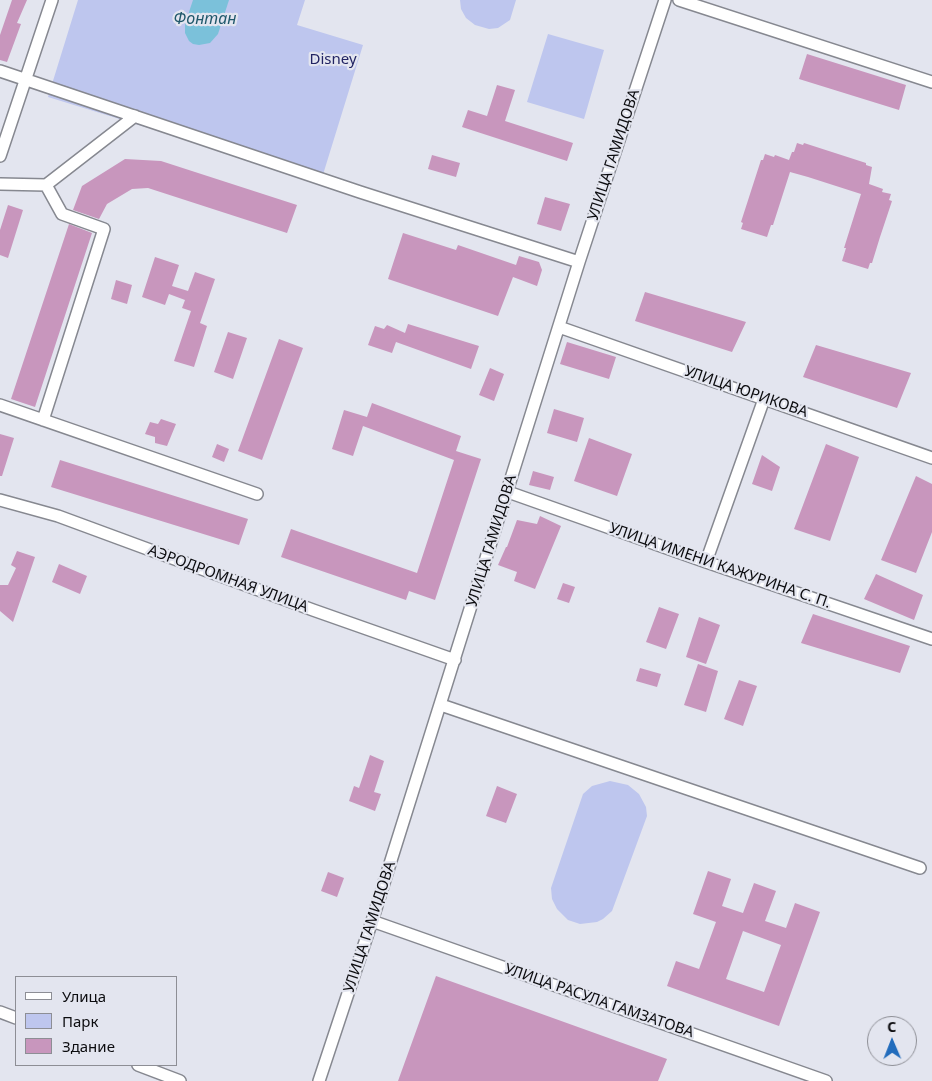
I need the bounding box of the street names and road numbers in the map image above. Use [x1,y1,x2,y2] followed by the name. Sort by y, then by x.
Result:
[584,87,644,223] street label: УЛИЦА ГАМИДОВА
[682,362,810,422] street label: УЛИЦА ЮРИКОВА
[463,473,521,609] street label: УЛИЦА ГАМИДОВА
[607,520,833,612] street label: УЛИЦА ИМЕНИ КАЖУРИНА С. П.
[145,542,311,616] street label: АЭРОДРОМНАЯ УЛИЦА
[340,859,400,995] street label: УЛИЦА ГАМИДОВА
[502,960,696,1042] street label: УЛИЦА РАСУЛА ГАМЗАТОВА

